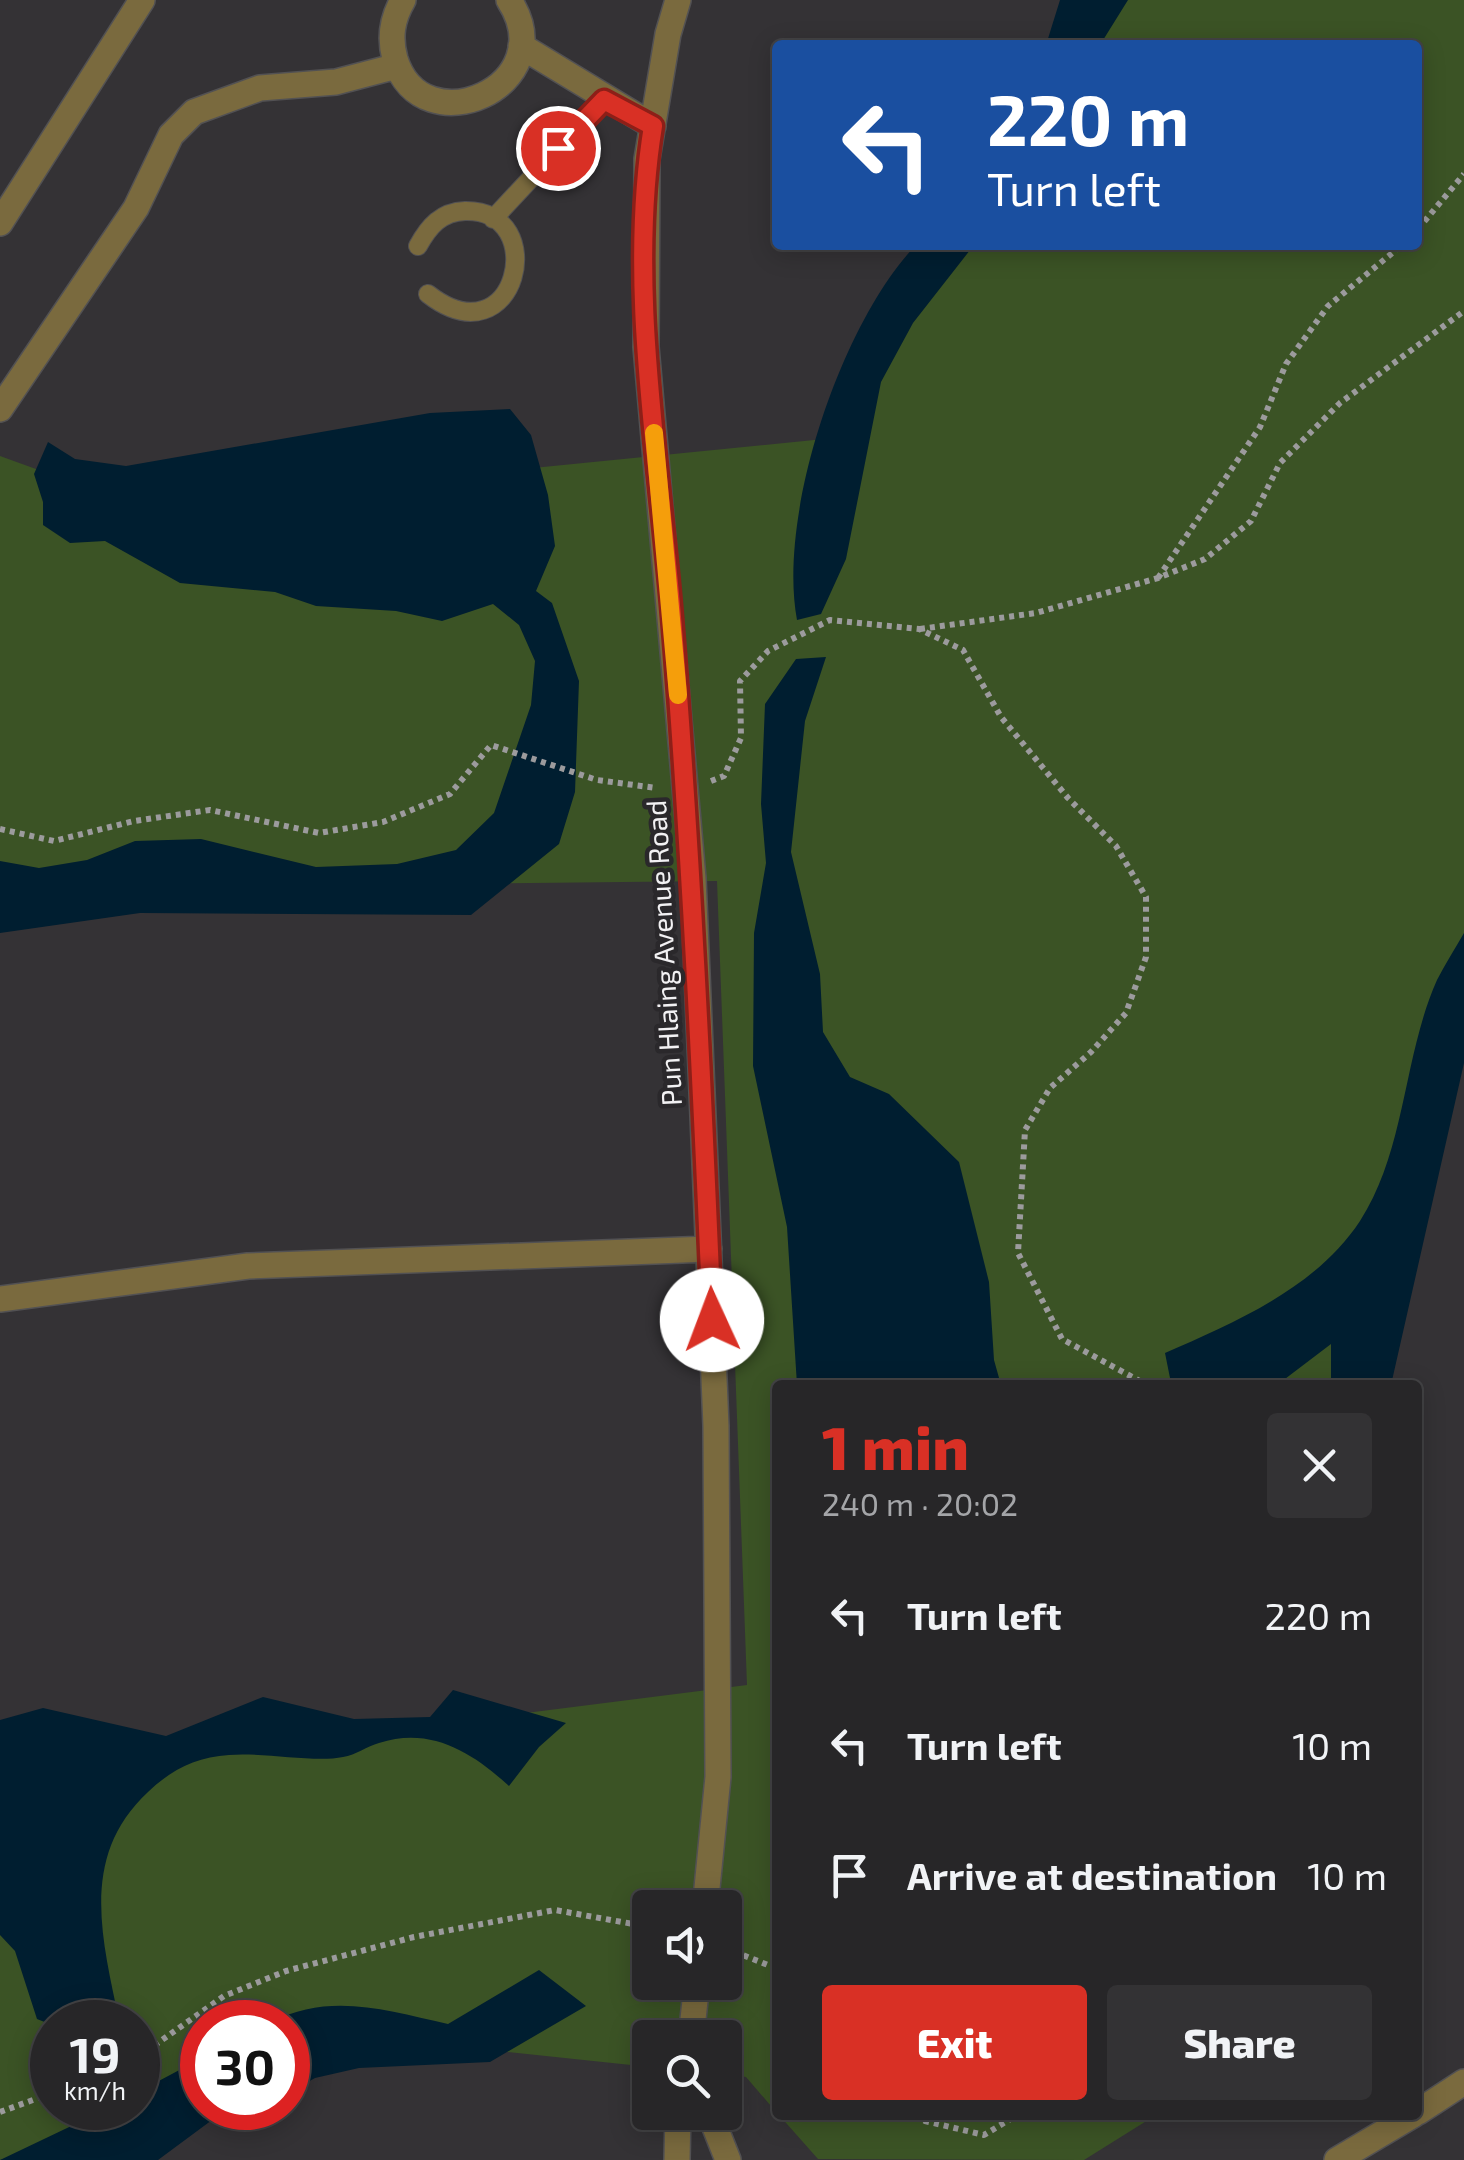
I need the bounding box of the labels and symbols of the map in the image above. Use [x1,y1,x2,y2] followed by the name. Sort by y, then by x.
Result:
[516,106,601,191] pin
[638,799,688,1107] street label: Pun Hlaing Avenue Road
[660,1268,764,1372] position arrow
[180,2000,310,2130] speed limit sign: 30

